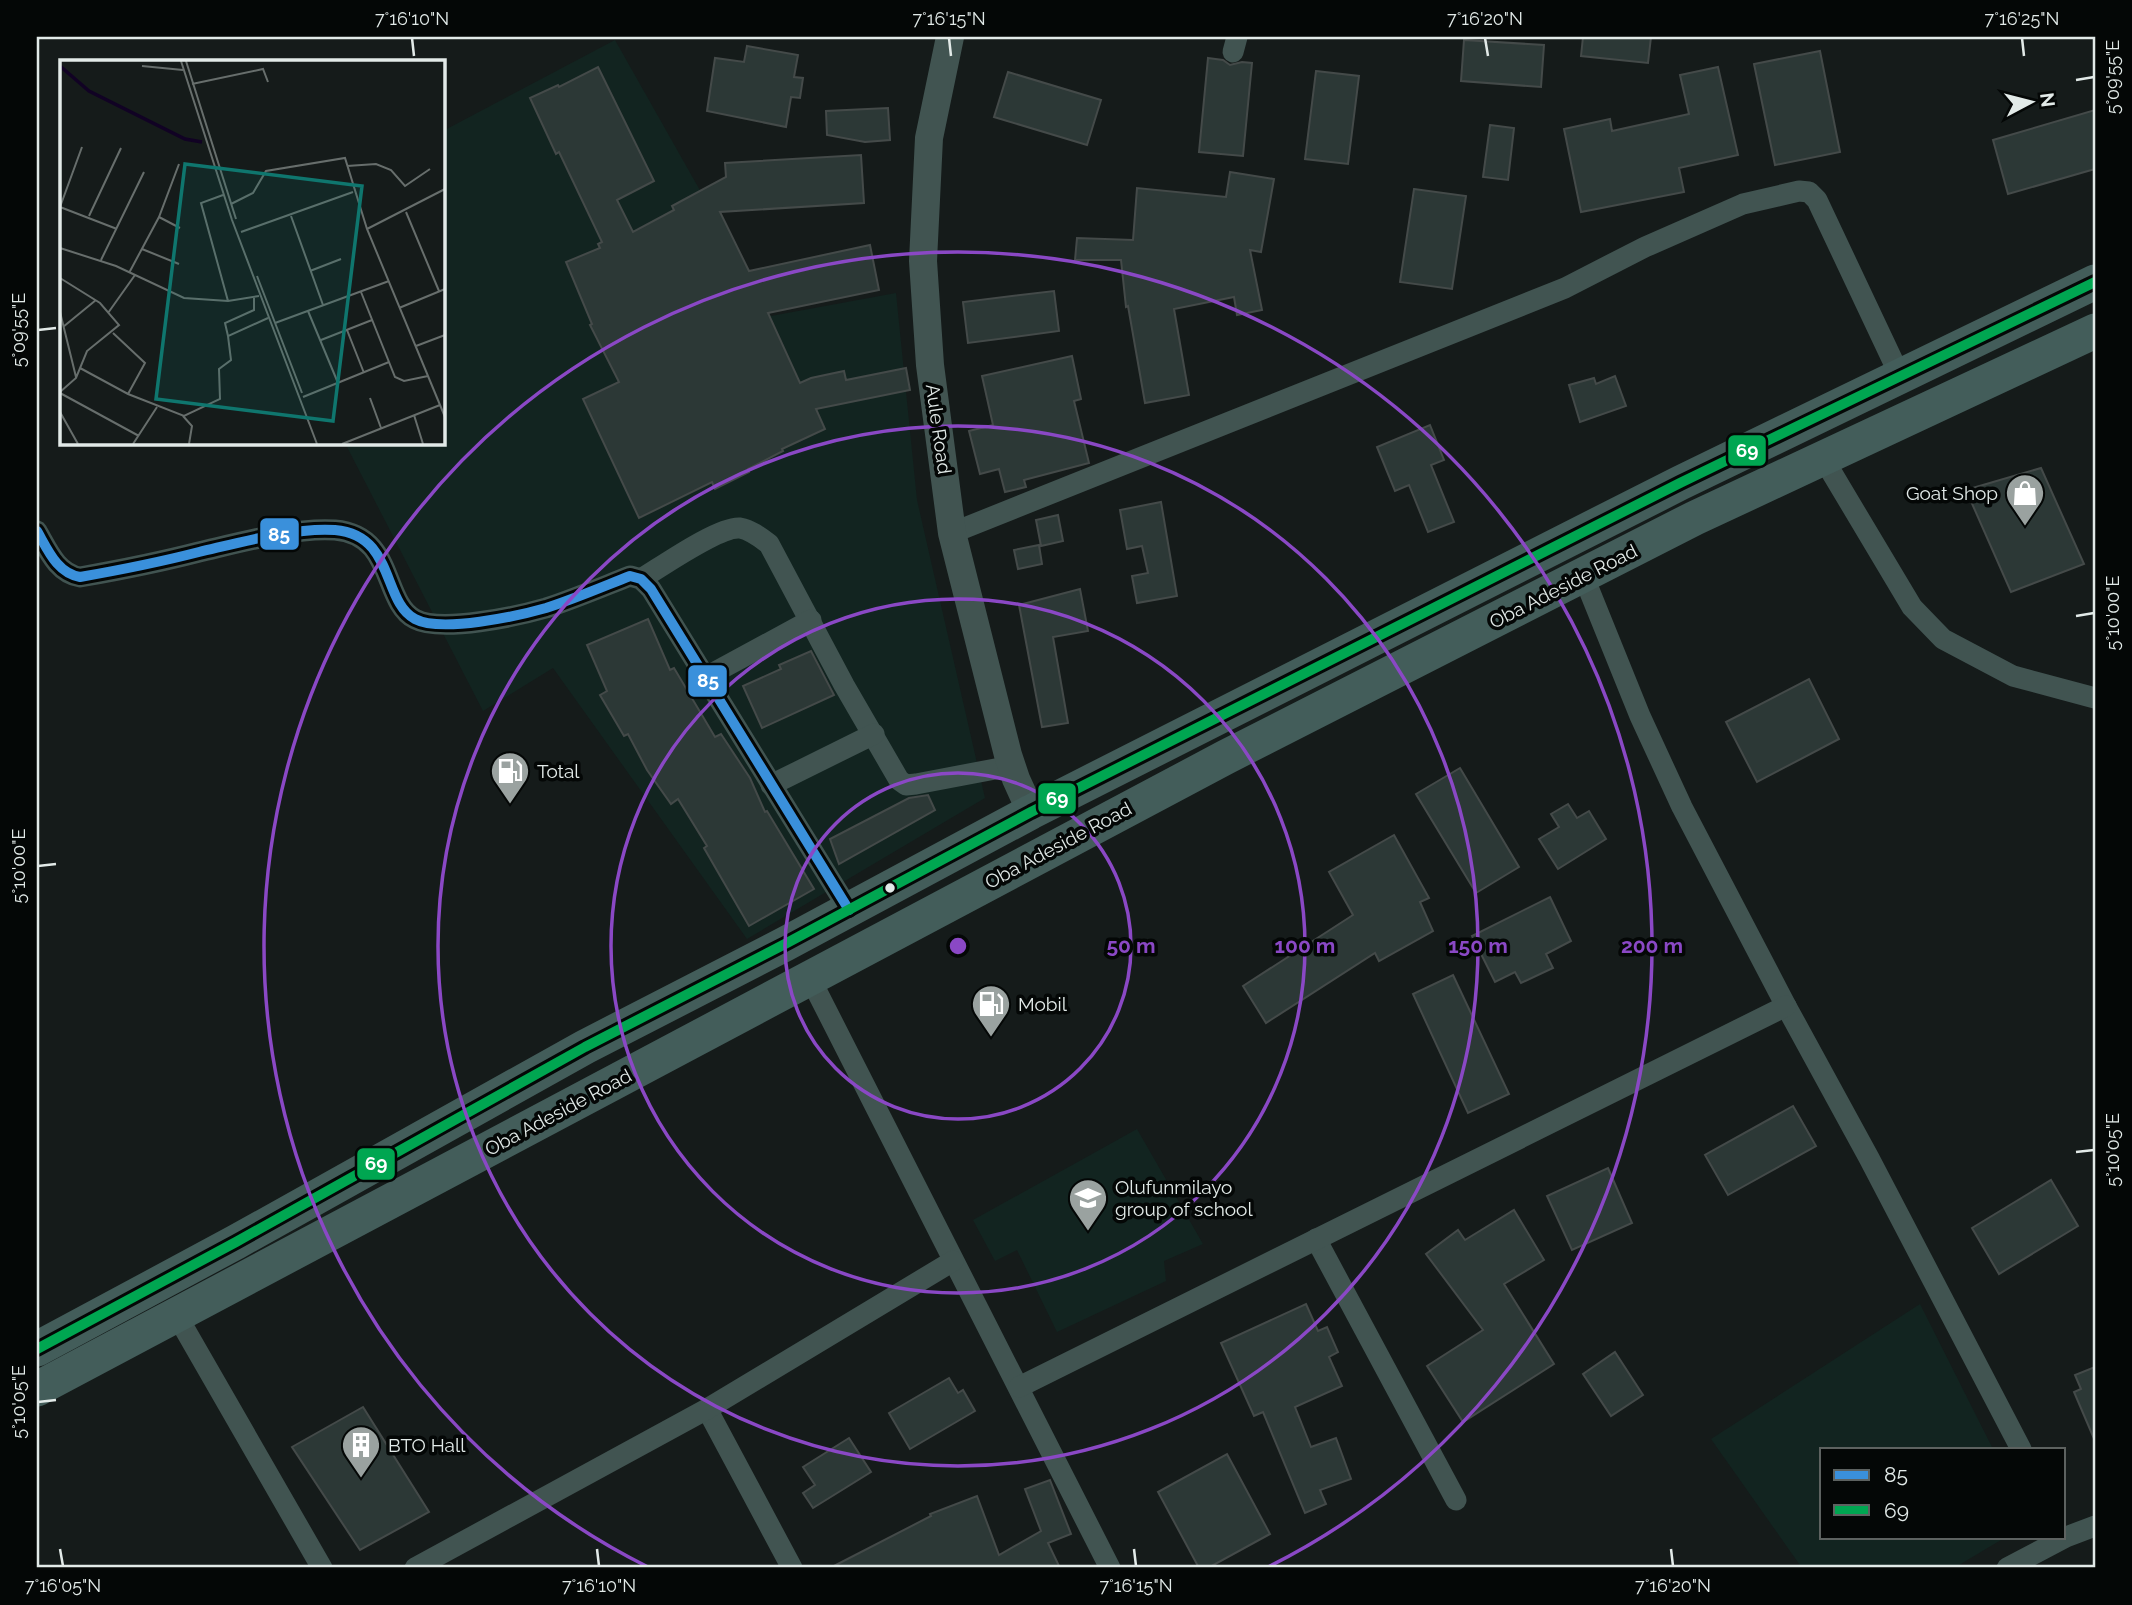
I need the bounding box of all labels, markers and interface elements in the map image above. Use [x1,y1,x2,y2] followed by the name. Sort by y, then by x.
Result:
[375,8,449,29] text: 7°16'10"N
[912,8,986,29] text: 7°16'15"N
[1447,8,1523,29] text: 7°16'20"N
[1985,8,2059,29] text: 7°16'25"N
[2102,40,2123,114] text: 5°09'55"E
[60,60,444,444] inset map
[1996,66,2066,136] north arrow
[2036,91,2060,108] text: N
[8,293,29,367] text: 5°09'55"E
[922,383,956,475] street label: Aule Road
[1727,434,1767,467] line badge: 69
[1736,439,1758,461] text: 69
[2004,472,2046,527] shop icon: Goat Shop
[1906,482,1998,504] place label: Goat Shop
[259,517,300,551] line badge: 85
[268,523,290,545] text: 85
[1485,539,1641,633] street label: Oba Adeside Road
[2102,576,2123,650] text: 5°10'00"E
[687,664,728,698] line badge: 85
[697,669,719,691] text: 85
[489,750,531,805] fuel station icon: Total
[537,760,580,782] place label: Total
[1037,782,1077,815] line badge: 69
[1046,787,1068,809] text: 69
[981,797,1135,893] street label: Oba Adeside Road
[8,829,29,903] text: 5°10'00"E
[883,881,897,895] unlabelled marker
[1106,933,1156,958] text: 50 m
[1275,933,1335,958] text: 100 m
[1448,933,1508,958] text: 150 m
[1621,933,1683,958] text: 200 m
[946,934,970,958] centre of rings
[970,983,1012,1038] fuel station icon: Mobil
[1018,993,1068,1015] place label: Mobil
[481,1064,635,1160] street label: Oba Adeside Road
[2102,1113,2123,1187] text: 5°10'05"E
[356,1147,396,1181] line badge: 69
[365,1152,387,1174] text: 69
[1115,1176,1253,1220] place label: Olufunmilayo group of school
[1067,1177,1109,1232] school or university icon: Olufunmilayo group of school
[8,1365,29,1439] text: 5°10'05"E
[340,1424,382,1479] building icon: BTO Hall
[388,1434,466,1456] place label: BTO Hall
[1820,1448,2066,1538] legend
[1884,1462,1908,1487] text: 85
[1884,1498,1909,1523] text: 69
[25,1575,101,1596] text: 7°16'05"N
[562,1575,636,1596] text: 7°16'10"N
[1099,1575,1173,1596] text: 7°16'15"N
[1635,1575,1711,1596] text: 7°16'20"N

